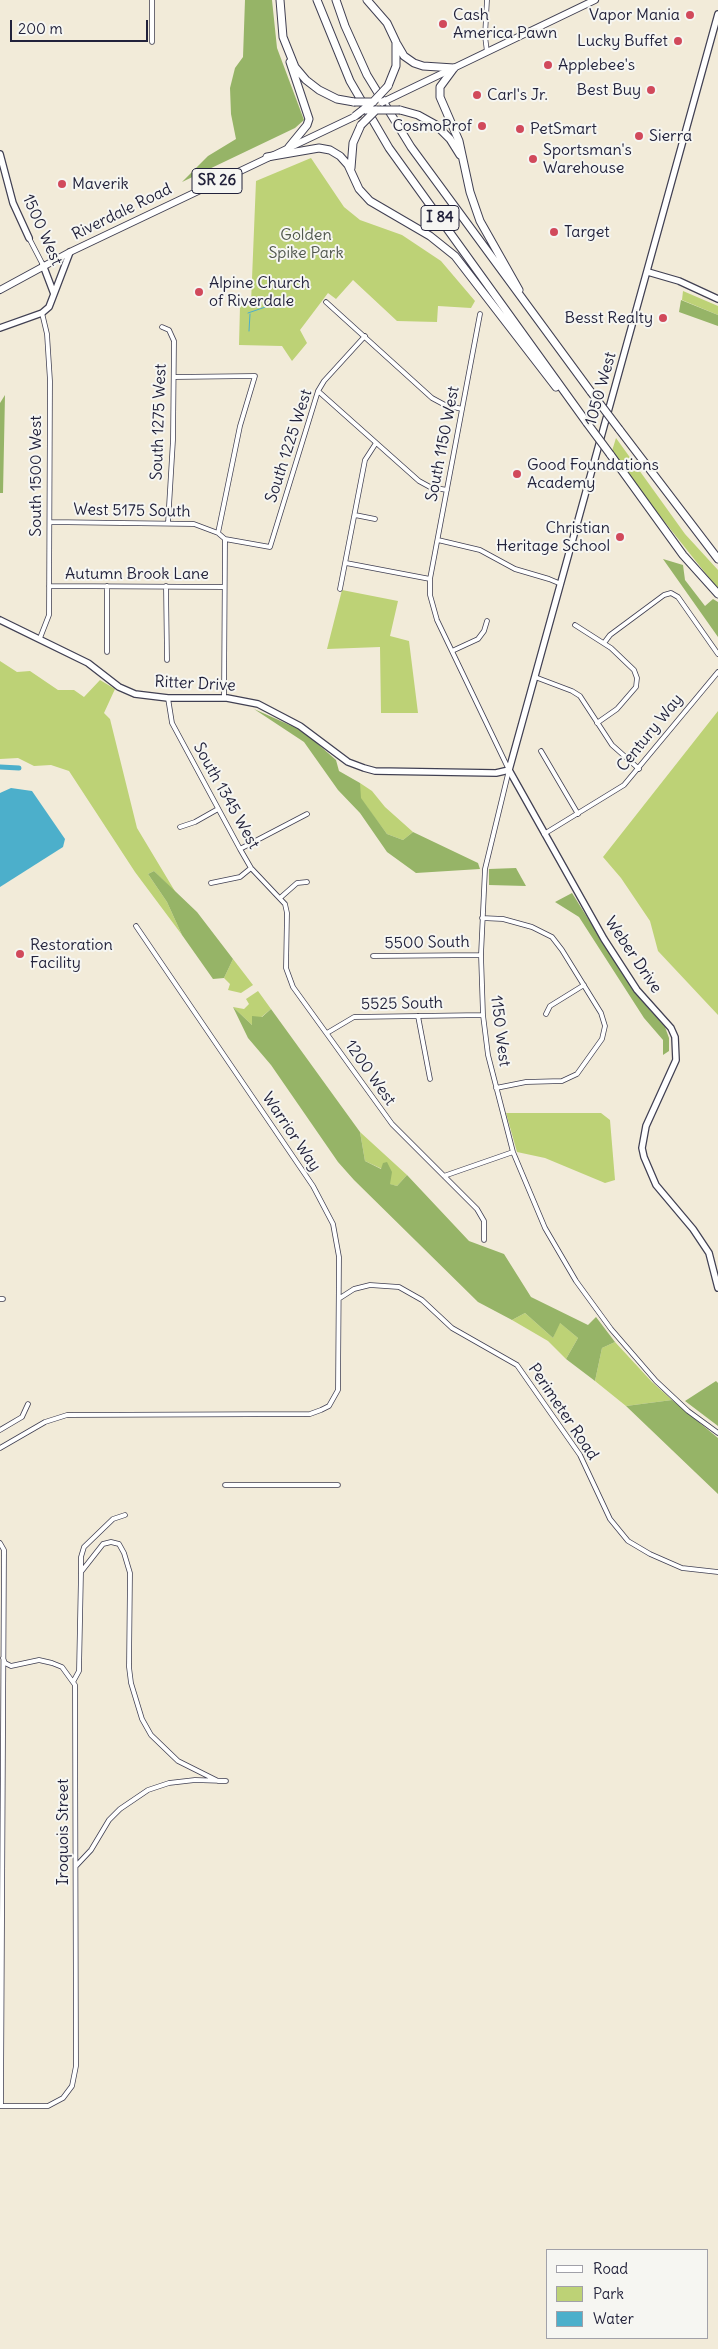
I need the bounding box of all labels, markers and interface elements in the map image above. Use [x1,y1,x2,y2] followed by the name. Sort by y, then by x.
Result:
[453,5,557,43] place label: Cash America Pawn
[589,5,680,25] place label: Vapor Mania
[684,9,696,21] marker: Vapor Mania
[12,10,150,42] scale bar
[437,18,449,30] marker: Cash America Pawn
[18,19,63,38] text: 200 m
[577,31,668,51] place label: Lucky Buffet
[672,35,684,47] marker: Lucky Buffet
[558,55,635,75] place label: Applebee's
[542,59,554,71] marker: Applebee's
[577,80,641,100] place label: Best Buy
[645,84,657,96] marker: Best Buy
[487,85,548,105] place label: Carl's Jr.
[471,89,483,101] marker: Carl's Jr.
[392,116,472,136] place label: CosmoProf
[530,119,597,139] place label: PetSmart
[476,120,488,132] marker: CosmoProf
[514,123,526,135] marker: PetSmart
[649,126,692,146] place label: Sierra
[633,130,645,142] marker: Sierra
[543,140,632,178] place label: Sportsman's Warehouse
[527,153,539,165] marker: Sportsman's Warehouse
[192,168,242,194] road number: SR 26
[72,174,129,194] place label: Maverik
[56,178,68,190] marker: Maverik
[69,180,175,244] street label: Riverdale Road
[18,192,66,268] street label: 1500 West
[421,206,459,230] road number: I 84
[564,222,610,242] place label: Target
[268,225,344,263] park label: Golden Spike Park
[548,226,560,238] marker: Target
[209,273,310,311] place label: Alpine Church of Riverdale
[193,286,205,298] marker: Alpine Church of Riverdale
[564,308,653,328] place label: Besst Realty
[657,312,669,324] marker: Besst Realty
[581,350,621,428] street label: 1050 West
[147,363,171,481] street label: South 1275 West
[422,385,464,503] street label: South 1150 West
[262,387,316,505] street label: South 1225 West
[26,415,46,537] street label: South 1500 West
[527,455,659,493] place label: Good Foundations Academy
[511,468,523,480] marker: Good Foundations Academy
[73,500,191,522] street label: West 5175 South
[496,518,610,556] place label: Christian Heritage School
[614,531,626,543] marker: Christian Heritage School
[65,564,209,584] street label: Autumn Brook Lane
[154,672,236,696] street label: Ritter Drive
[613,690,687,776] street label: Century Way
[189,739,263,853] street label: South 1345 West
[600,913,666,997] street label: Weber Drive
[384,933,470,953] street label: 5500 South
[30,935,113,973] place label: Restoration Facility
[14,948,26,960] marker: Restoration Facility
[361,994,443,1014] street label: 5525 South
[486,994,514,1068] street label: 1150 West
[341,1037,399,1109] street label: 1200 West
[258,1089,324,1175] street label: Warrior Way
[524,1360,602,1464] street label: Perimeter Road
[53,1779,73,1885] street label: Iroquois Street
[546,2249,708,2339] legend
[593,2259,628,2278] text: Road
[593,2284,624,2303] text: Park
[593,2309,634,2328] text: Water

